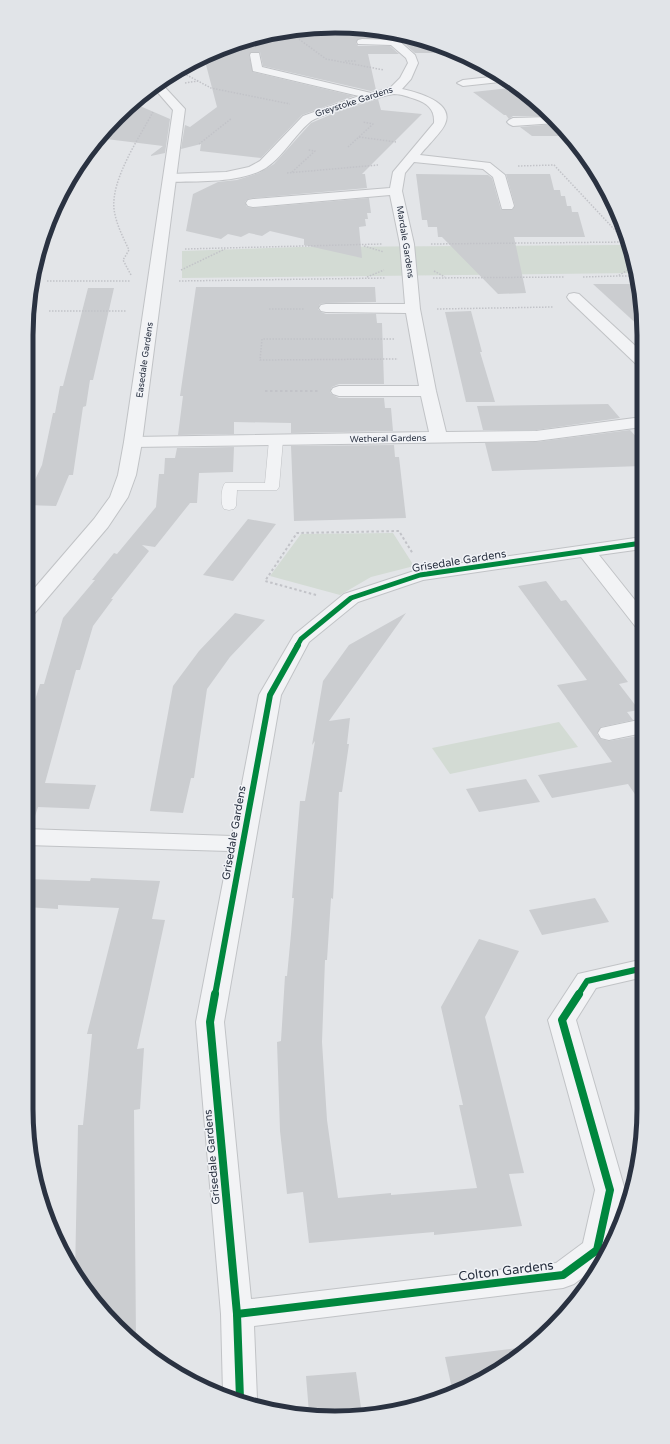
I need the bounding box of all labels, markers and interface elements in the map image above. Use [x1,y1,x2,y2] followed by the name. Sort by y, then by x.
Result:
[314,84,394,120] street label: Greystoke Gardens
[394,205,416,279] street label: Mardale Gardens
[134,321,156,399] street label: Easedale Gardens
[350,433,426,445] street label: Wetheral Gardens
[411,547,507,575] street label: Grisedale Gardens
[219,785,249,881] street label: Grisedale Gardens
[201,1109,223,1205] street label: Grisedale Gardens
[458,1257,554,1285] street label: Colton Gardens

